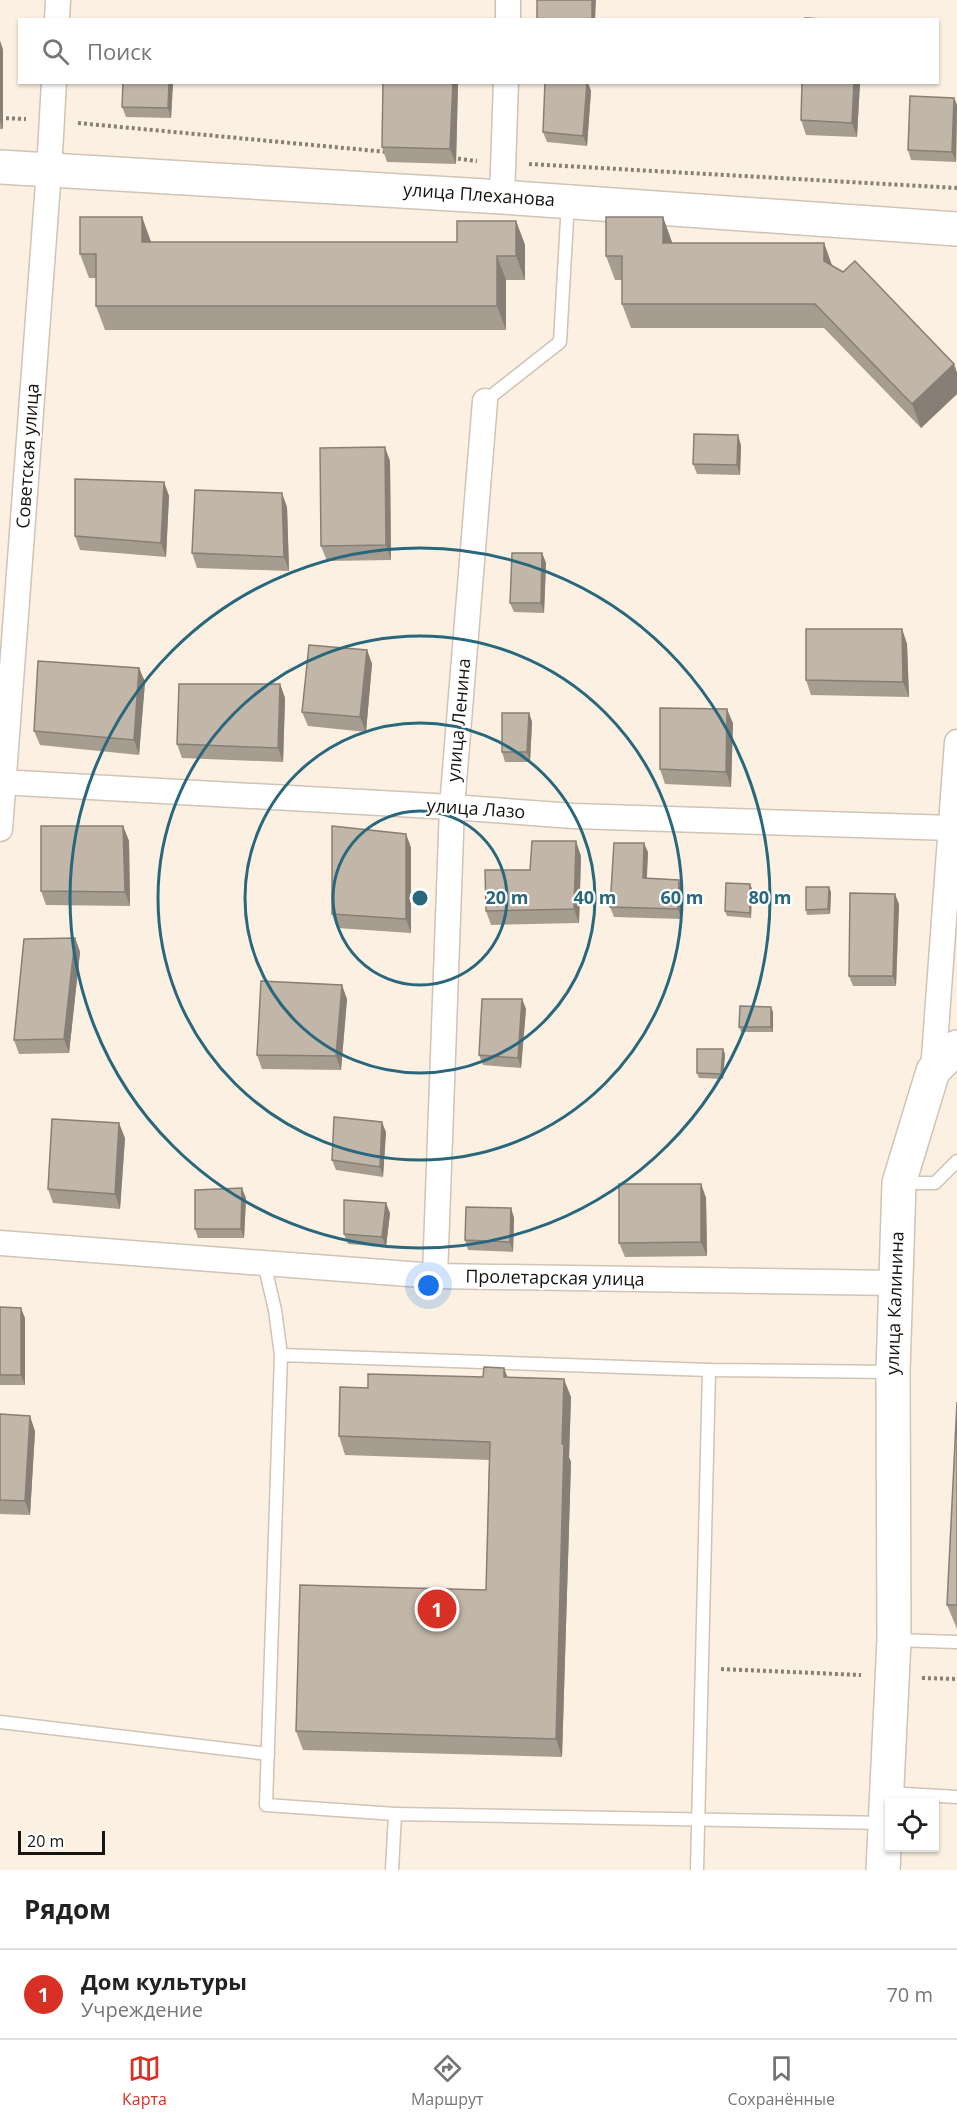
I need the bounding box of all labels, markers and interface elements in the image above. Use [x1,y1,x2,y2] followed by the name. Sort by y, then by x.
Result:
[18,18,939,84] search box
[39,35,72,68] icon: search
[87,36,152,66] text: Поиск
[402,177,556,211] street label: улица Плеханова
[10,382,44,529] street label: Советская улица
[441,657,475,783] street label: улица Ленина
[426,793,526,823] street label: улица Лазо
[486,885,528,909] text: 20 m
[574,885,616,909] text: 40 m
[661,885,703,909] text: 60 m
[749,885,791,909] text: 80 m
[410,888,430,908] centre of rings
[880,1231,909,1375] street label: улица Калинина
[465,1263,645,1291] street label: Пролетарская улица
[414,1271,443,1300] your location
[418,1586,456,1632] pin: 1
[885,1798,939,1852] map controls
[885,1798,939,1852] button: locate
[18,1828,105,1856] scale bar
[27,1830,64,1852] text: 20 m
[24,1891,111,1927] text: Рядом
[81,1966,247,1996] text: Дом культуры
[38,1981,49,2008] text: 1
[886,1981,933,2008] text: 70 m
[81,1996,203,2023] text: Учреждение
[122,2052,167,2110] tab: Карта
[411,2052,484,2110] tab: Маршрут
[728,2052,835,2110] tab: Сохранённые

